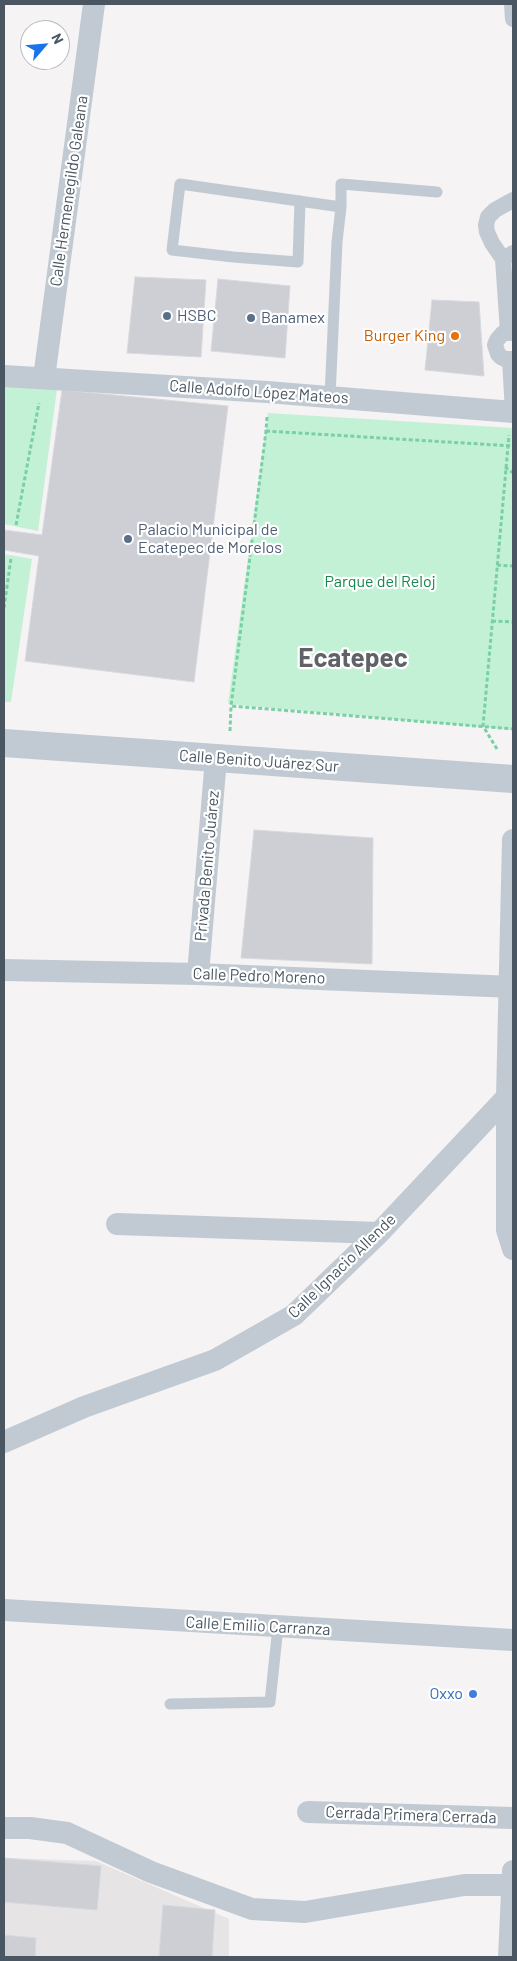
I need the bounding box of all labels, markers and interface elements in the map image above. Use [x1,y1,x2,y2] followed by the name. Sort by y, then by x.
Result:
[20,20,70,70] north arrow
[48,30,68,46] text: N
[46,94,92,288] street label: Calle Hermenegildo Galeana
[177,306,217,326] place label: HSBC
[261,308,325,328] place label: Banamex
[161,310,173,322] marker: HSBC
[245,312,257,324] marker: Banamex
[364,326,445,346] place label: Burger King
[449,330,461,342] marker: Burger King
[169,376,349,408] street label: Calle Adolfo López Mateos
[138,520,282,558] place label: Palacio Municipal de Ecatepec de Morelos
[122,533,134,545] marker: Palacio Municipal de Ecatepec de Morelos
[324,572,436,592] park label: Parque del Reloj
[298,642,408,674] district label: Ecatepec
[179,746,339,776] street label: Calle Benito Juárez Sur
[191,790,223,942] street label: Privada Benito Juárez
[192,964,326,988] street label: Calle Pedro Moreno
[284,1210,400,1322] street label: Calle Ignacio Allende
[185,1613,331,1639] street label: Calle Emilio Carranza
[429,1684,463,1704] place label: Oxxo
[467,1688,479,1700] marker: Oxxo
[325,1802,497,1828] street label: Cerrada Primera Cerrada

